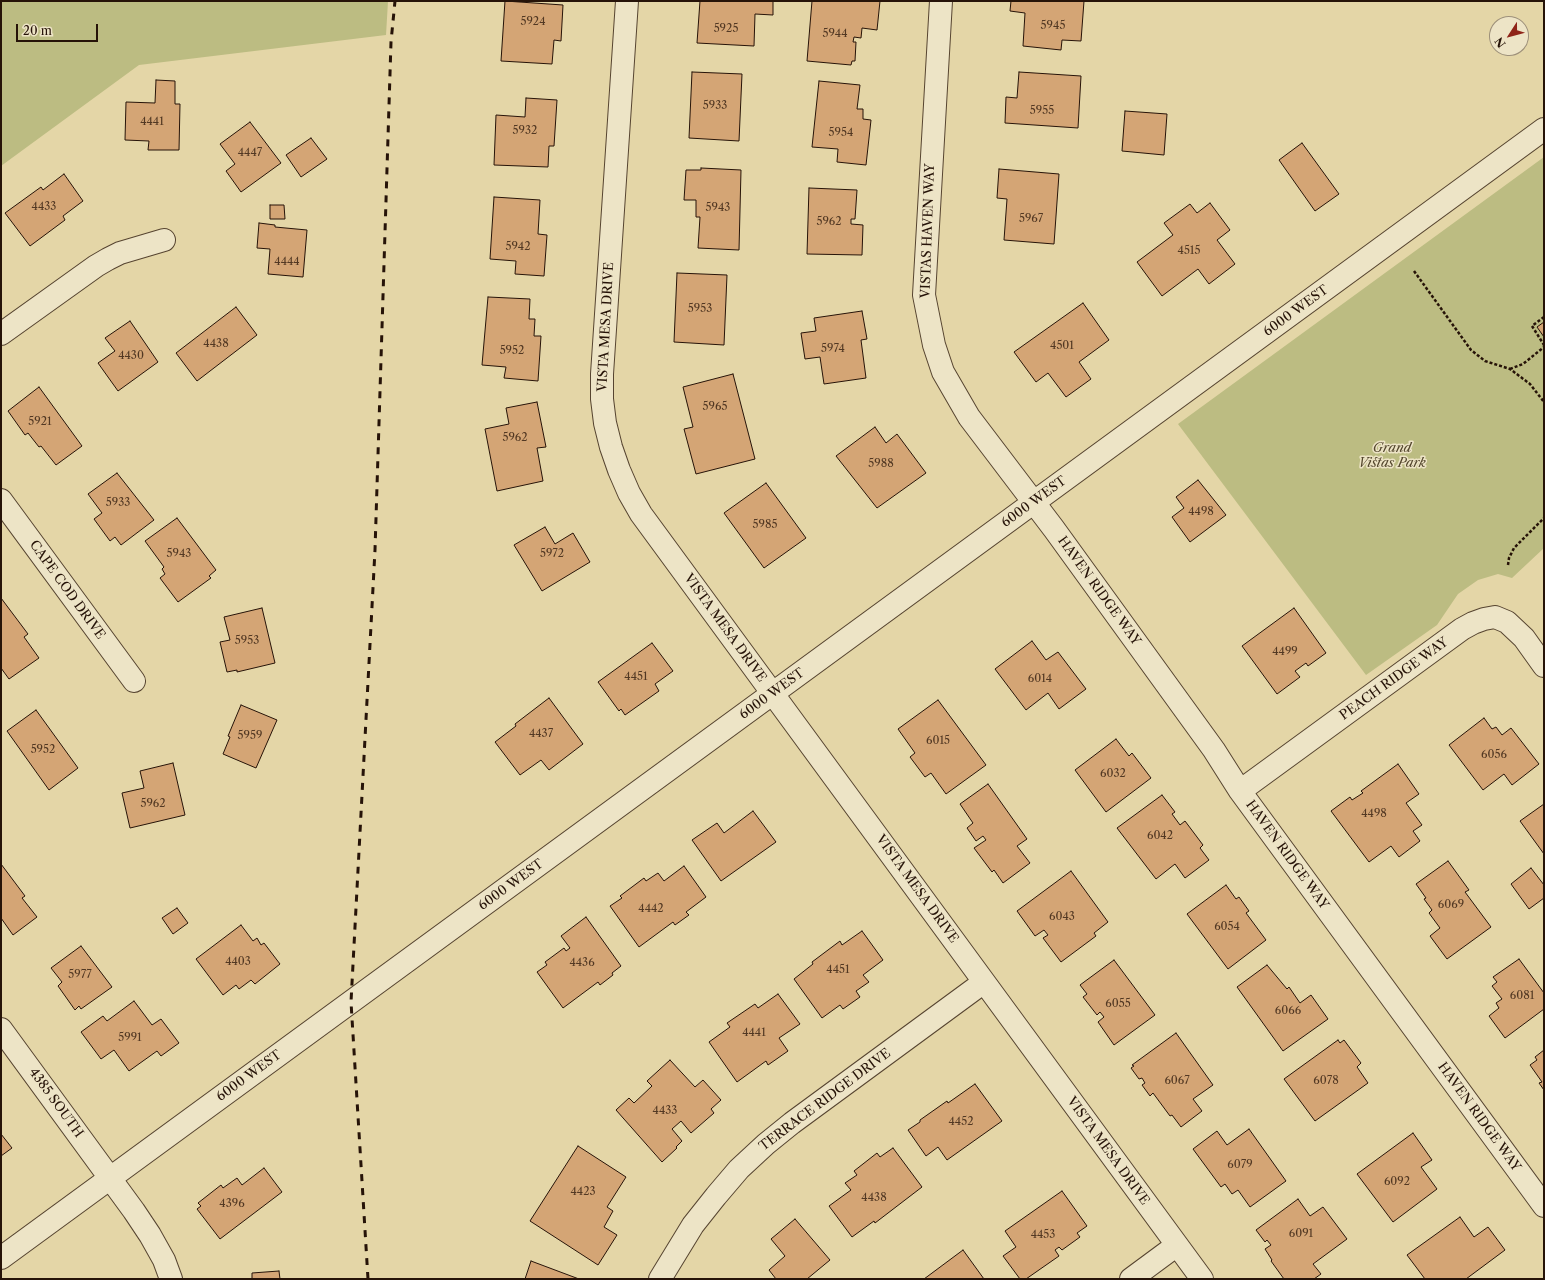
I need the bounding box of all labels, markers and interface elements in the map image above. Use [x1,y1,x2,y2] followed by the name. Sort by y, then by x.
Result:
[520,15,546,29] house number: 5924
[18,16,100,42] scale bar
[1489,16,1529,56] north arrow
[1041,19,1065,33] house number: 5945
[714,22,738,36] house number: 5925
[23,23,52,38] text: 20 m
[822,27,848,41] house number: 5944
[1492,34,1509,50] text: N
[703,99,727,113] house number: 5933
[1030,104,1054,118] house number: 5955
[140,115,164,129] house number: 4441
[513,124,537,138] house number: 5932
[829,126,853,140] house number: 5954
[238,146,262,160] house number: 4447
[918,163,938,299] street label: VISTAS HAVEN WAY
[32,200,56,214] house number: 4433
[706,201,730,215] house number: 5943
[1019,212,1043,226] house number: 5967
[816,215,842,229] house number: 5962
[505,240,531,254] house number: 5942
[1178,244,1200,258] house number: 4515
[274,255,300,269] house number: 4444
[595,262,617,392] street label: VISTA MESA DRIVE
[1260,282,1332,340] street label: 6000 WEST
[688,302,712,316] house number: 5953
[203,337,229,351] house number: 4438
[1050,339,1074,353] house number: 4501
[821,342,845,356] house number: 5974
[500,344,524,358] house number: 5952
[118,349,144,363] house number: 4430
[703,400,727,414] house number: 5965
[28,415,52,429] house number: 5921
[502,431,528,445] house number: 5962
[1358,440,1426,471] park label: Grand Vistas Park
[868,457,894,471] house number: 5988
[998,473,1070,531] street label: 6000 WEST
[106,496,130,510] house number: 5933
[1188,505,1214,519] house number: 4498
[753,518,777,532] house number: 5985
[1054,533,1144,649] street label: HAVEN RIDGE WAY
[26,538,108,642] street label: CAPE COD DRIVE
[167,547,191,561] house number: 5943
[540,547,564,561] house number: 5972
[681,571,769,685] street label: VISTA MESA DRIVE
[235,634,259,648] house number: 5953
[1337,634,1451,724] street label: PEACH RIDGE WAY
[1272,645,1298,659] house number: 4499
[736,665,808,723] street label: 6000 WEST
[624,670,648,684] house number: 4451
[1028,672,1052,686] house number: 6014
[529,727,553,741] house number: 4437
[238,729,262,743] house number: 5959
[926,734,950,748] house number: 6015
[31,743,55,757] house number: 5952
[1481,748,1507,762] house number: 6056
[1100,767,1126,781] house number: 6032
[140,797,166,811] house number: 5962
[1242,797,1332,913] street label: HAVEN RIDGE WAY
[1361,807,1387,821] house number: 4498
[1147,829,1173,843] house number: 6042
[873,832,961,946] street label: VISTA MESA DRIVE
[475,856,547,914] street label: 6000 WEST
[1438,898,1464,912] house number: 6069
[638,902,664,916] house number: 4442
[1049,910,1075,924] house number: 6043
[1214,920,1240,934] house number: 6054
[225,955,251,969] house number: 4403
[569,956,595,970] house number: 4436
[826,963,850,977] house number: 4451
[68,968,92,982] house number: 5977
[1510,989,1534,1003] house number: 6081
[1105,997,1131,1011] house number: 6055
[1275,1004,1301,1018] house number: 6066
[742,1026,766,1040] house number: 4441
[118,1031,142,1045] house number: 5991
[756,1046,894,1154] street label: TERRACE RIDGE DRIVE
[213,1047,285,1105] street label: 6000 WEST
[1434,1059,1524,1175] street label: HAVEN RIDGE WAY
[26,1065,86,1141] street label: 4385 SOUTH
[1164,1074,1190,1088] house number: 6067
[1313,1074,1339,1088] house number: 6078
[1064,1094,1152,1208] street label: VISTA MESA DRIVE
[653,1104,677,1118] house number: 4433
[948,1115,974,1129] house number: 4452
[1227,1158,1253,1172] house number: 6079
[1384,1175,1410,1189] house number: 6092
[570,1185,596,1199] house number: 4423
[861,1191,887,1205] house number: 4438
[219,1197,245,1211] house number: 4396
[1289,1227,1313,1241] house number: 6091
[1031,1228,1055,1242] house number: 4453

